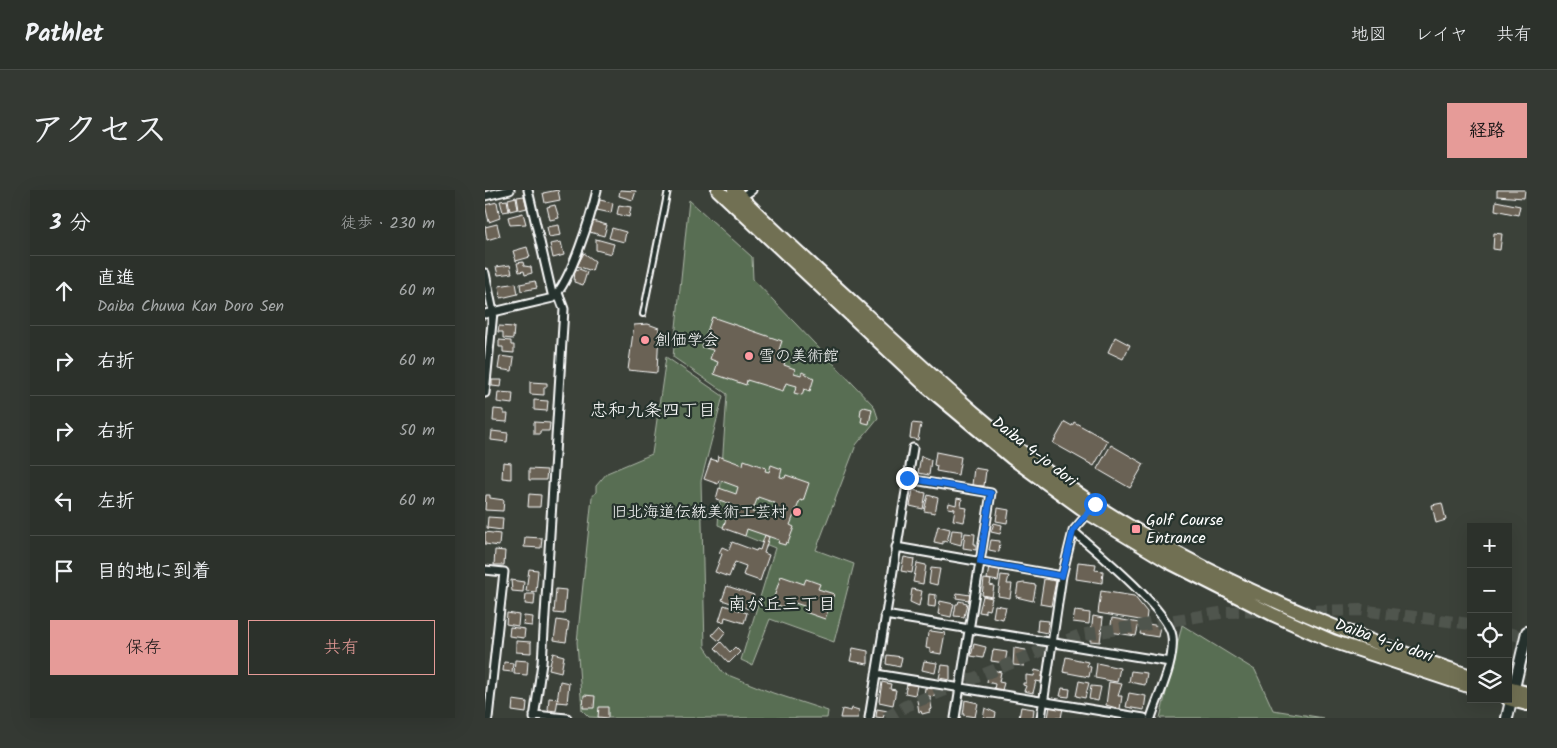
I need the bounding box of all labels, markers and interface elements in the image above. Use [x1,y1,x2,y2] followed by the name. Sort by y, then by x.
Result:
[25,15,104,54] text: Pathlet
[1351,21,1387,50] text: 地図
[1415,21,1468,50] text: レイヤ
[1496,21,1532,50] text: 共有
[1447,103,1527,158] button: 経路
[30,104,168,160] text: アクセス
[50,207,91,240] text: 3 分
[341,211,435,236] text: 徒歩 · 230 m
[97,264,135,294] text: 直進
[50,277,78,305] icon: ahead
[399,278,435,303] text: 60 m
[97,294,284,319] text: Daiba Chuwa Kan Doro Sen
[655,328,719,353] place label: 創価学会
[639,334,651,346] marker: 創価学会
[759,344,839,369] place label: 雪の美術館
[50,347,78,375] icon: right
[97,347,135,377] text: 右折
[399,348,435,373] text: 60 m
[743,350,755,362] marker: 雪の美術館
[590,397,716,426] district label: 忠和九条四丁目
[986,411,1083,494] street label: Daiba 4-jo dori
[50,417,78,445] icon: right
[97,417,135,447] text: 右折
[399,418,435,443] text: 50 m
[896,467,919,490] route end
[50,487,78,515] icon: left
[97,487,135,517] text: 左折
[399,488,435,513] text: 60 m
[1084,493,1107,516] route start
[611,500,787,525] place label: 旧北海道伝統美術工芸村
[791,506,803,518] marker: 旧北海道伝統美術工芸村
[1146,508,1223,551] place label: Golf Course Entrance
[1130,523,1142,535] marker: Golf Course Entrance
[1467,523,1512,703] map controls
[1467,523,1512,568] button: +
[50,557,78,585] icon: arrive
[97,557,211,587] text: 目的地に到着
[1467,568,1512,613] button: −
[728,591,836,620] district label: 南が丘三丁目
[1332,613,1437,670] street label: Daiba 4-jo dori
[1467,613,1512,658] button: locate
[50,620,238,675] button: 保存
[248,620,435,675] button: 共有
[1467,658,1512,703] button: layers

